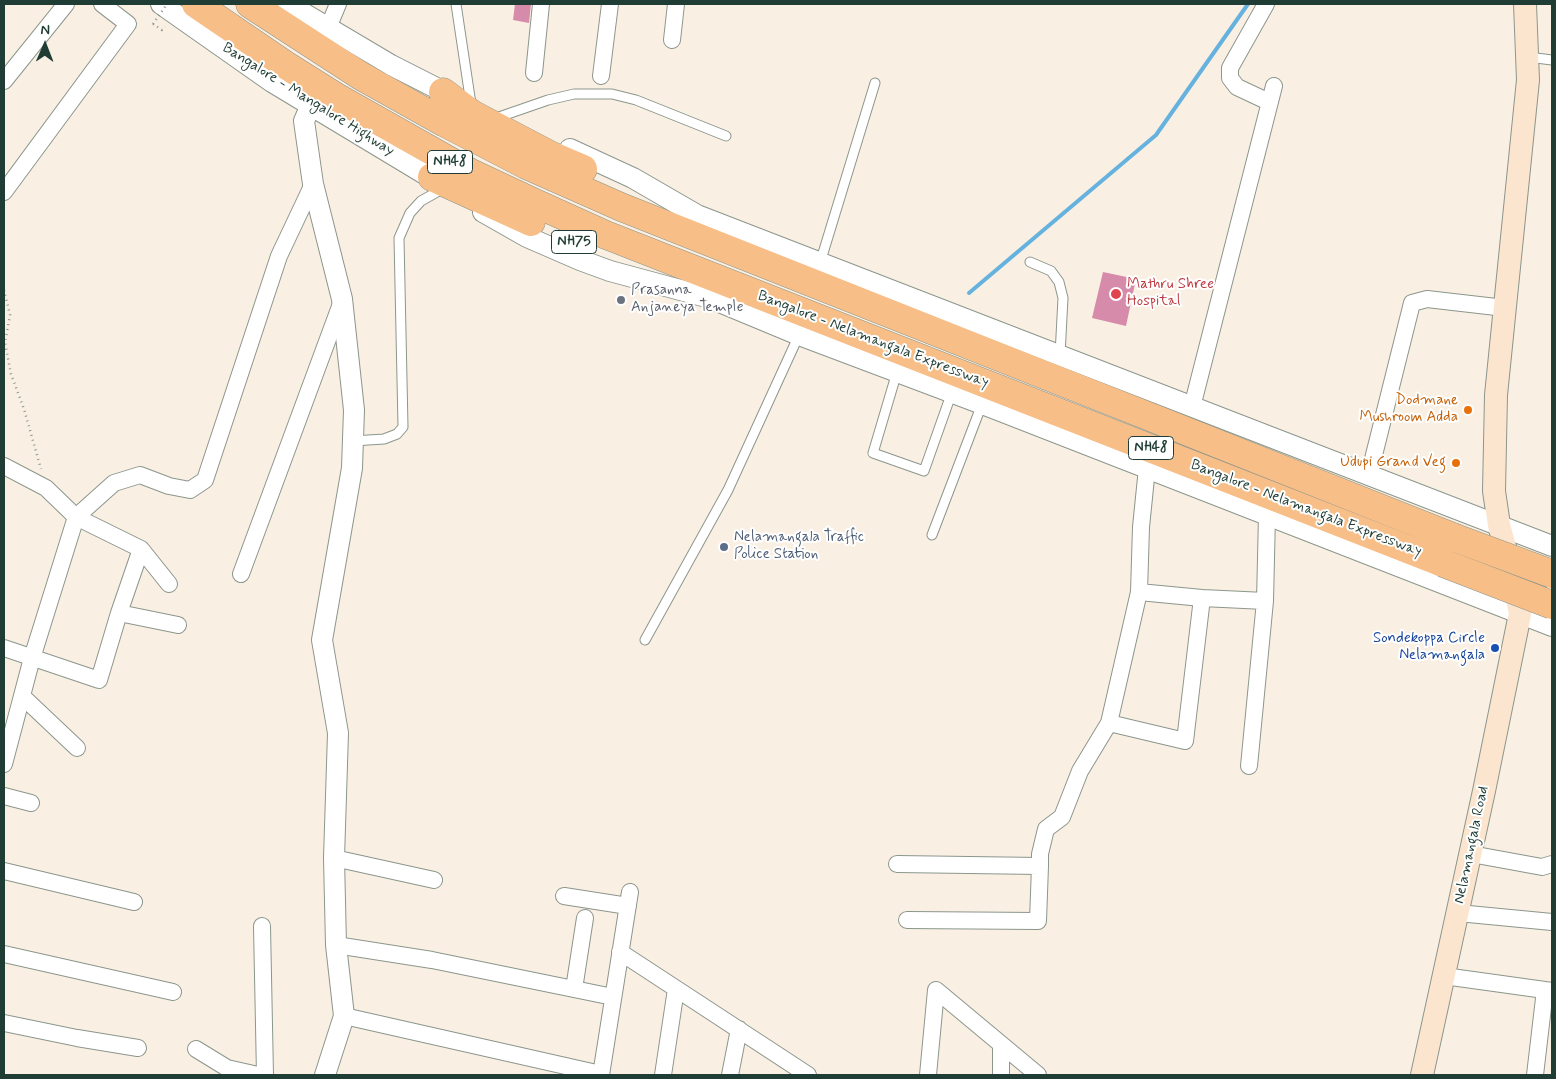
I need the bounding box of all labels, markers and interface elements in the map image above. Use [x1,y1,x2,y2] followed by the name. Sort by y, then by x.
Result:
[20,20,70,70] north arrow
[40,21,50,39] text: N
[219,39,397,161] street label: Bangalore - Mangalore Highway
[428,150,472,173] road number: NH48
[552,230,596,253] road number: NH75
[1127,276,1214,311] place label: Mathru Shree Hospital
[631,282,743,317] place label: Prasanna Anjaneya Temple
[1109,287,1123,301] marker: Mathru Shree Hospital
[755,288,991,392] street label: Bangalore - Nelamangala Expressway
[615,294,627,306] marker: Prasanna Anjaneya Temple
[1360,392,1458,427] place label: Dodmane Mushroom Adda
[1462,404,1474,416] marker: Dodmane Mushroom Adda
[1128,436,1174,459] road number: NH48
[1340,454,1446,472] place label: Udupi Grand Veg
[1188,457,1424,561] street label: Bangalore - Nelamangala Expressway
[1450,457,1462,469] marker: Udupi Grand Veg
[734,529,864,564] place label: Nelamangala Traffic Police Station
[718,541,730,553] marker: Nelamangala Traffic Police Station
[1373,630,1485,665] place label: Sondekoppa Circle Nelamangala
[1489,642,1501,654] marker: Sondekoppa Circle Nelamangala
[1451,785,1493,905] street label: Nelamangala Road

